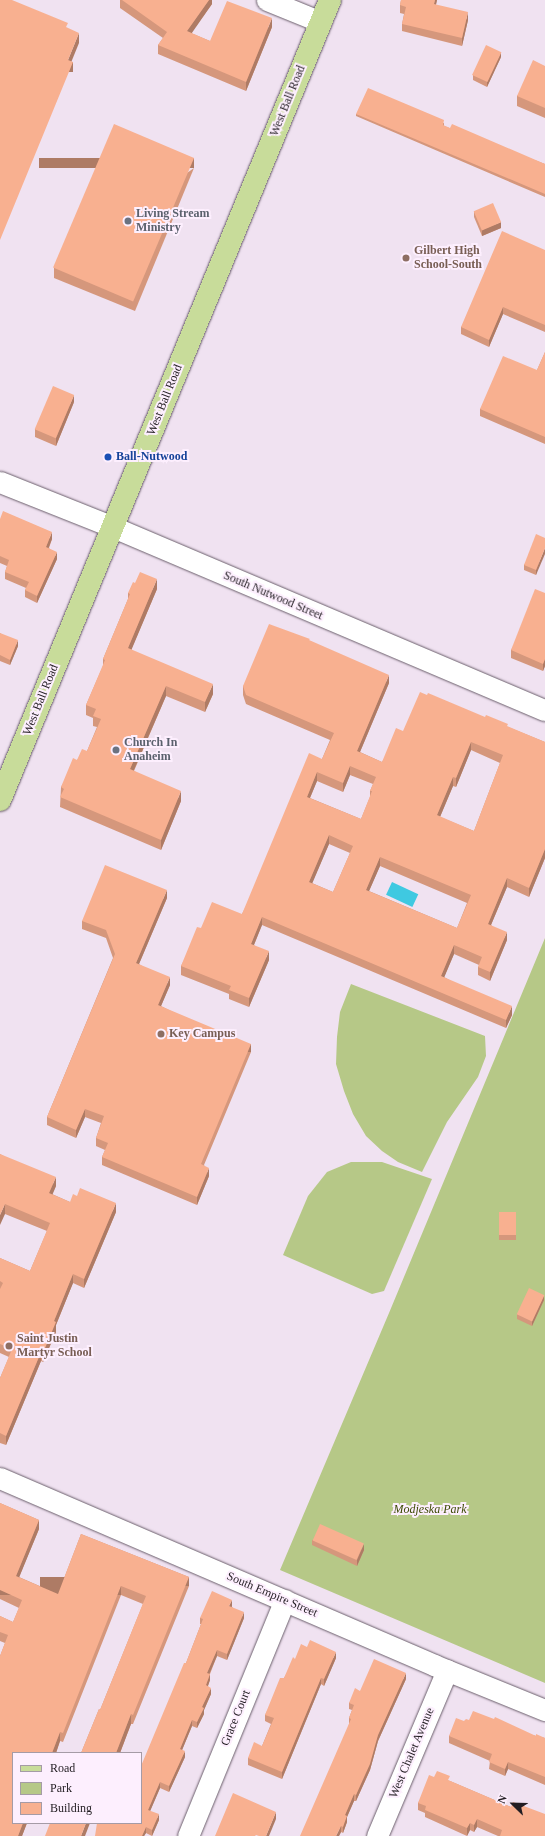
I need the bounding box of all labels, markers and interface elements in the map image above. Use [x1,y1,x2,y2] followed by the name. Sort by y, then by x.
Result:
[267,64,309,138] street label: West Ball Road
[136,207,209,235] place label: Living Stream Ministry
[123,216,133,226] marker: Living Stream Ministry
[414,244,482,272] place label: Gilbert High School-South
[401,253,411,263] marker: Gilbert High School-South
[144,363,186,437] street label: West Ball Road
[116,450,187,464] place label: Ball-Nutwood
[103,452,113,462] marker: Ball-Nutwood
[221,569,325,623] street label: South Nutwood Street
[20,663,62,737] street label: West Ball Road
[124,736,177,764] place label: Church In Anaheim
[111,745,121,755] marker: Church In Anaheim
[169,1027,235,1041] place label: Key Campus
[156,1029,166,1039] marker: Key Campus
[17,1332,92,1360] place label: Saint Justin Martyr School
[4,1341,14,1351] marker: Saint Justin Martyr School
[394,1503,466,1517] park label: Modjeska Park
[224,1569,320,1621] street label: South Empire Street
[218,1688,254,1748] street label: Grace Court
[386,1705,438,1801] street label: West Chalet Avenue
[12,1752,142,1824] legend
[50,1761,75,1775] text: Road
[50,1781,72,1795] text: Park
[493,1784,533,1824] north arrow
[495,1793,509,1805] text: N
[50,1801,92,1815] text: Building

